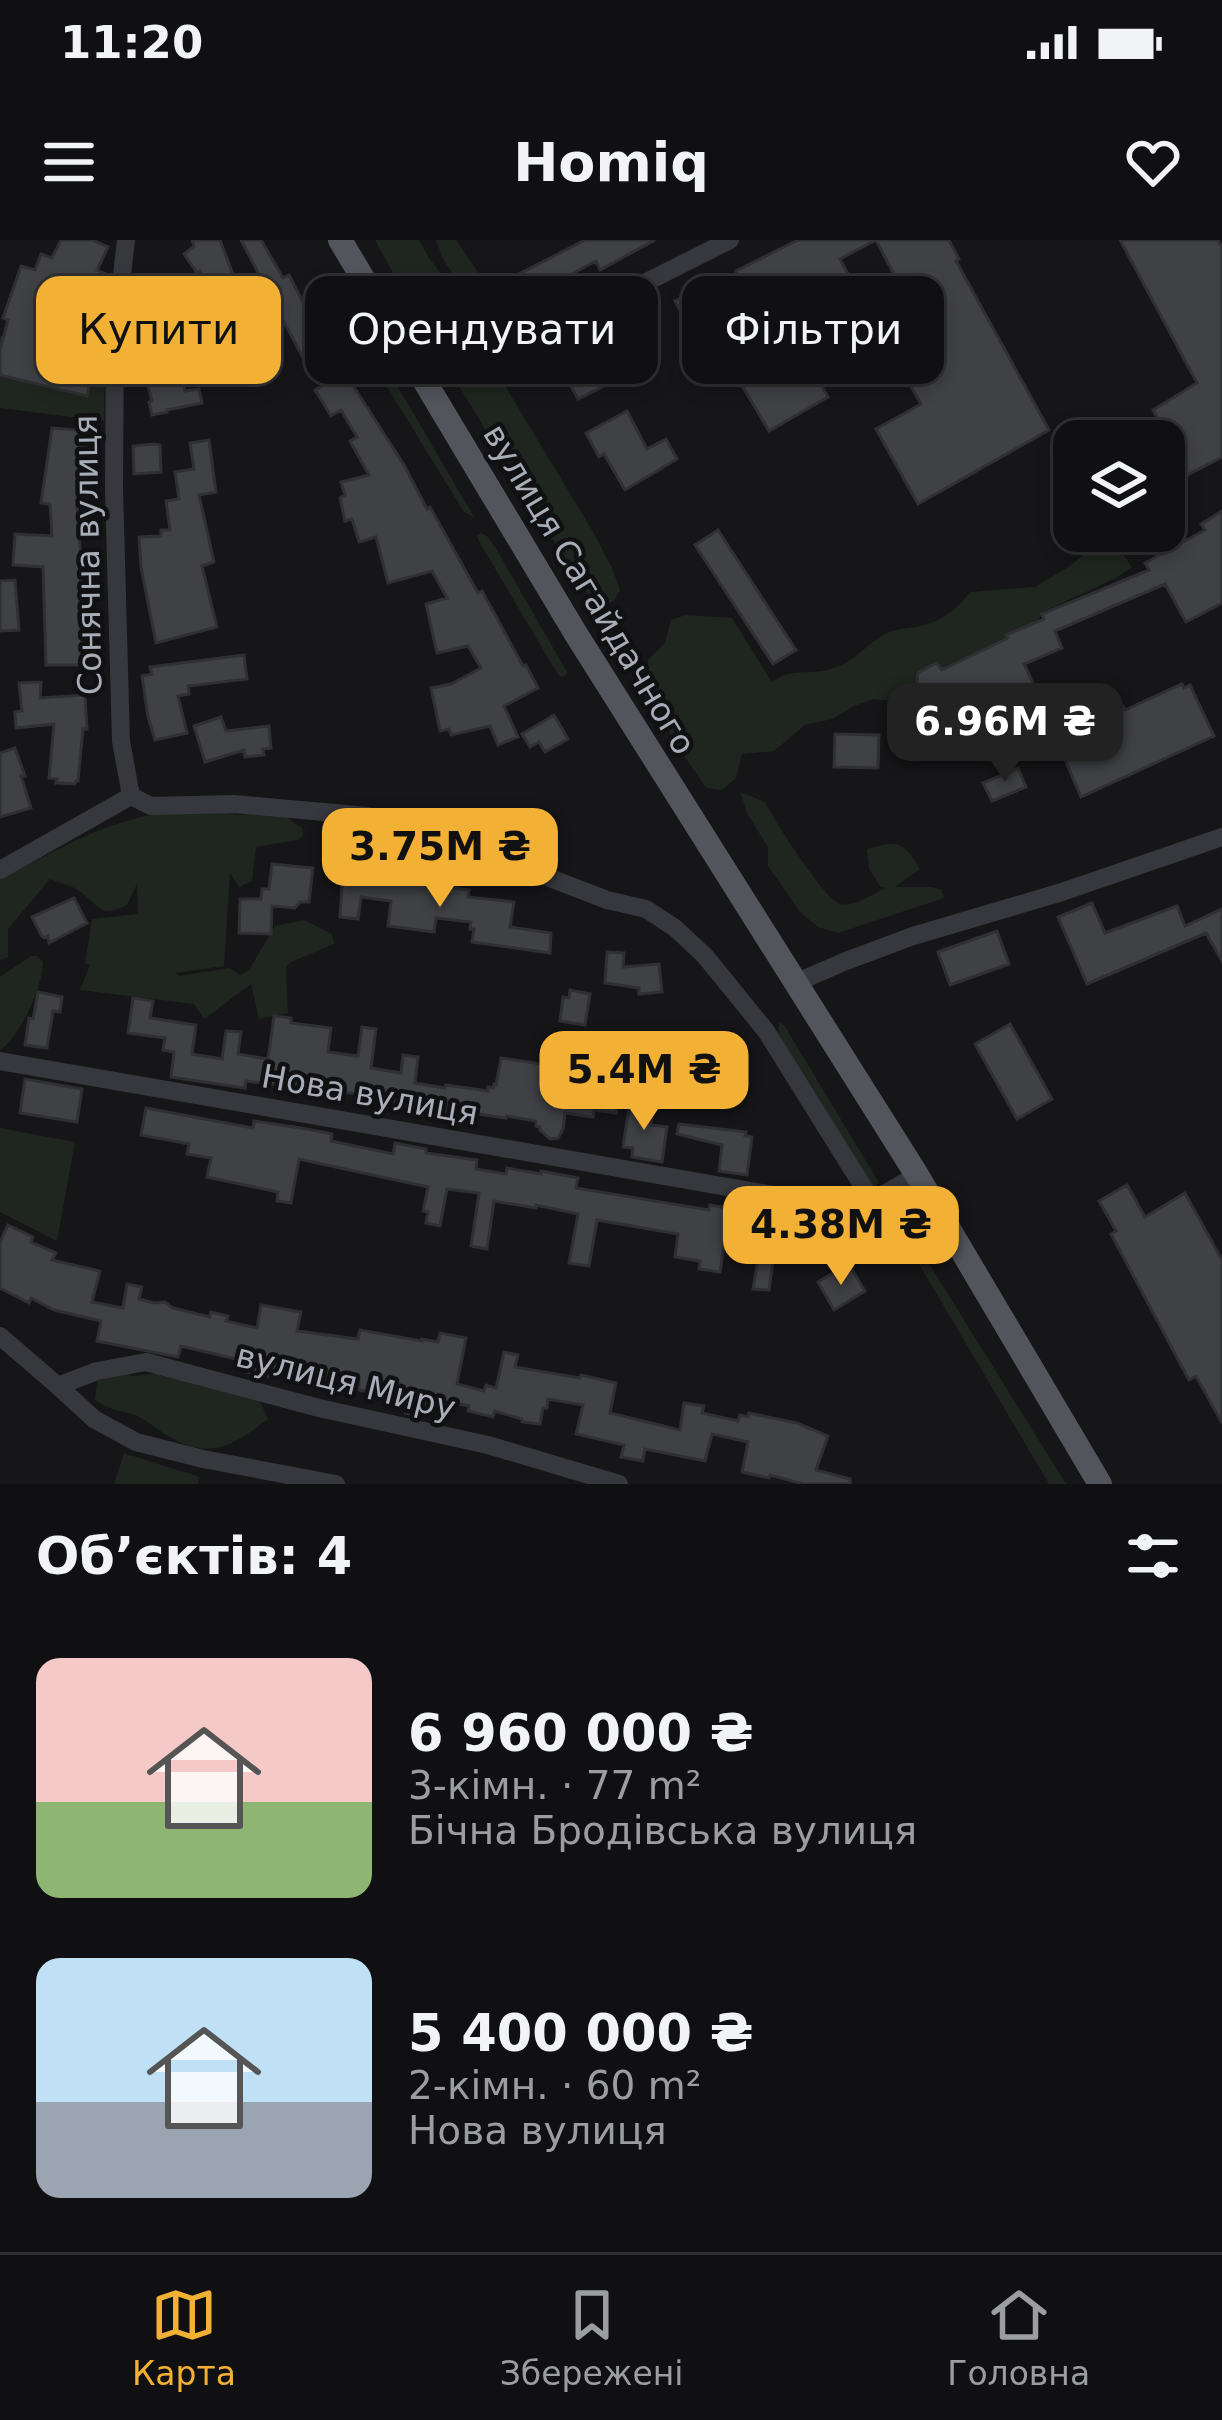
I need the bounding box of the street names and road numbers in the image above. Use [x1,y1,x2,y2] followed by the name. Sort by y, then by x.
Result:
[66,415,109,695] street label: Сонячна вулиця
[475,417,704,761] street label: вулиця Сагайдачного
[259,1056,481,1133] street label: Нова вулиця
[232,1335,460,1428] street label: вулиця Миру

